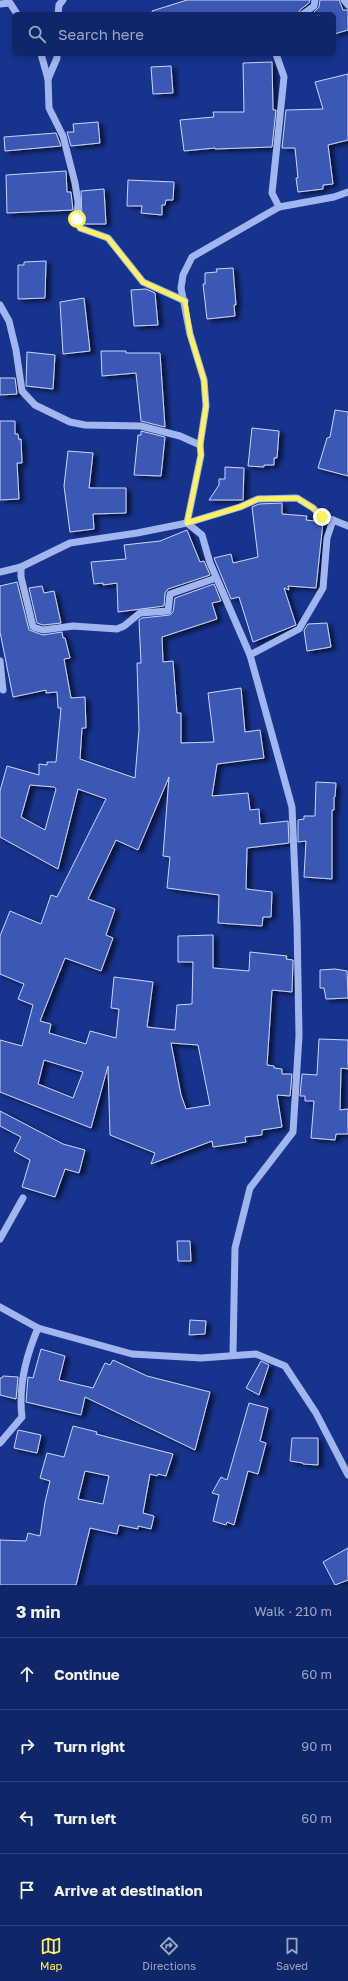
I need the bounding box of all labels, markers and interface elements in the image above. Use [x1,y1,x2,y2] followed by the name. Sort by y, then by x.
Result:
[12,12,336,56] search box
[26,23,48,45] icon: search
[58,25,144,43] text: Search here
[68,210,86,228] route start
[313,508,331,526] route end
[16,1601,60,1622] text: 3 min
[254,1603,332,1619] text: Walk · 210 m
[16,1663,38,1685] icon: ahead
[54,1665,120,1683] text: Continue
[301,1666,332,1682] text: 60 m
[16,1735,38,1757] icon: right
[54,1737,125,1755] text: Turn right
[301,1738,332,1754] text: 90 m
[16,1807,38,1829] icon: left
[54,1809,116,1827] text: Turn left
[301,1810,332,1826] text: 60 m
[16,1879,38,1901] icon: arrive
[54,1881,203,1899] text: Arrive at destination
[40,1935,62,1972] tab: Map
[142,1935,196,1972] tab: Directions
[276,1935,308,1972] tab: Saved

